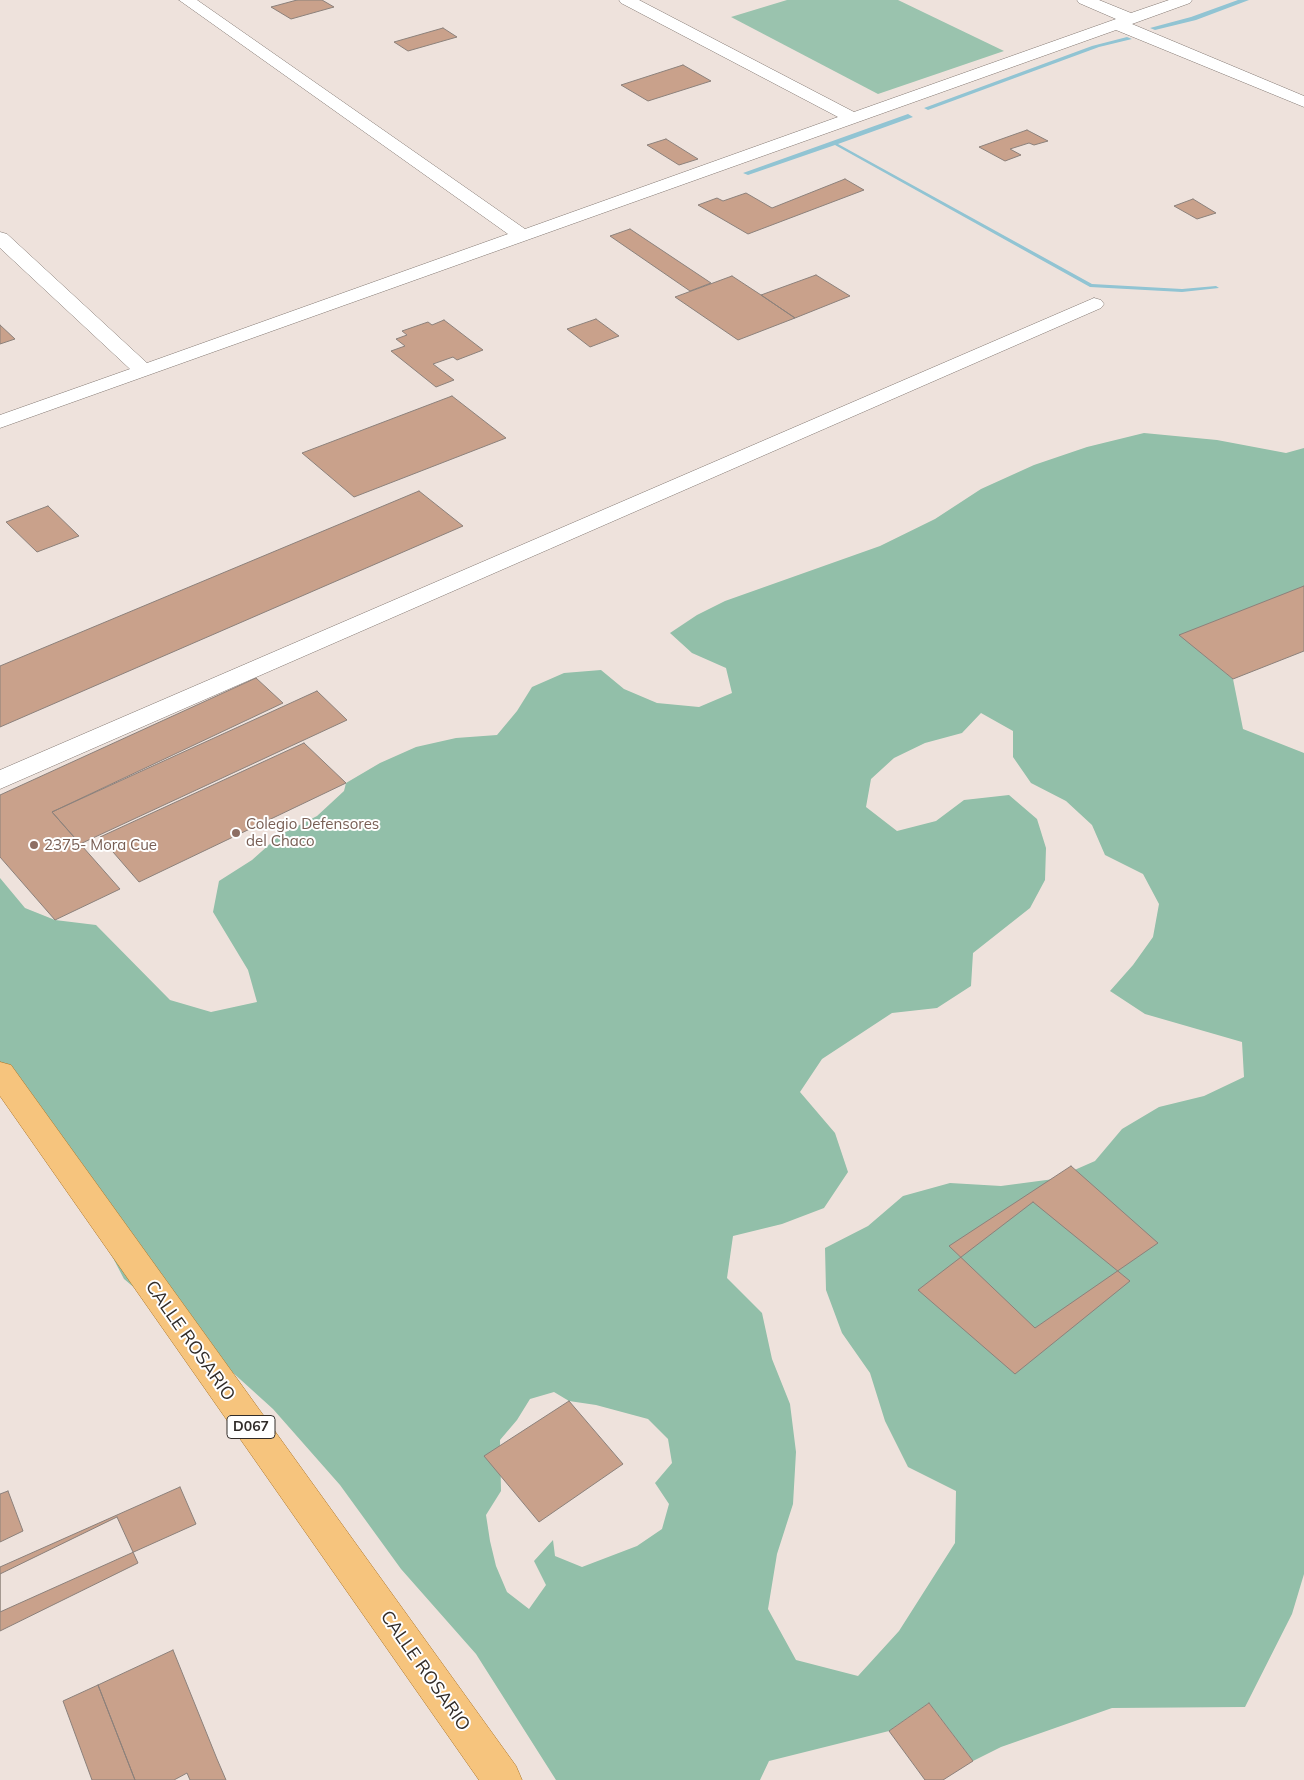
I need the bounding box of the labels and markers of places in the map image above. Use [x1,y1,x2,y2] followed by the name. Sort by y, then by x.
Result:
[246,815,379,850] place label: Colegio Defensores del Chaco
[230,827,242,839] marker: Colegio Defensores del Chaco
[44,836,157,854] place label: 2375- Mora Cue
[28,839,40,851] marker: 2375- Mora Cue

